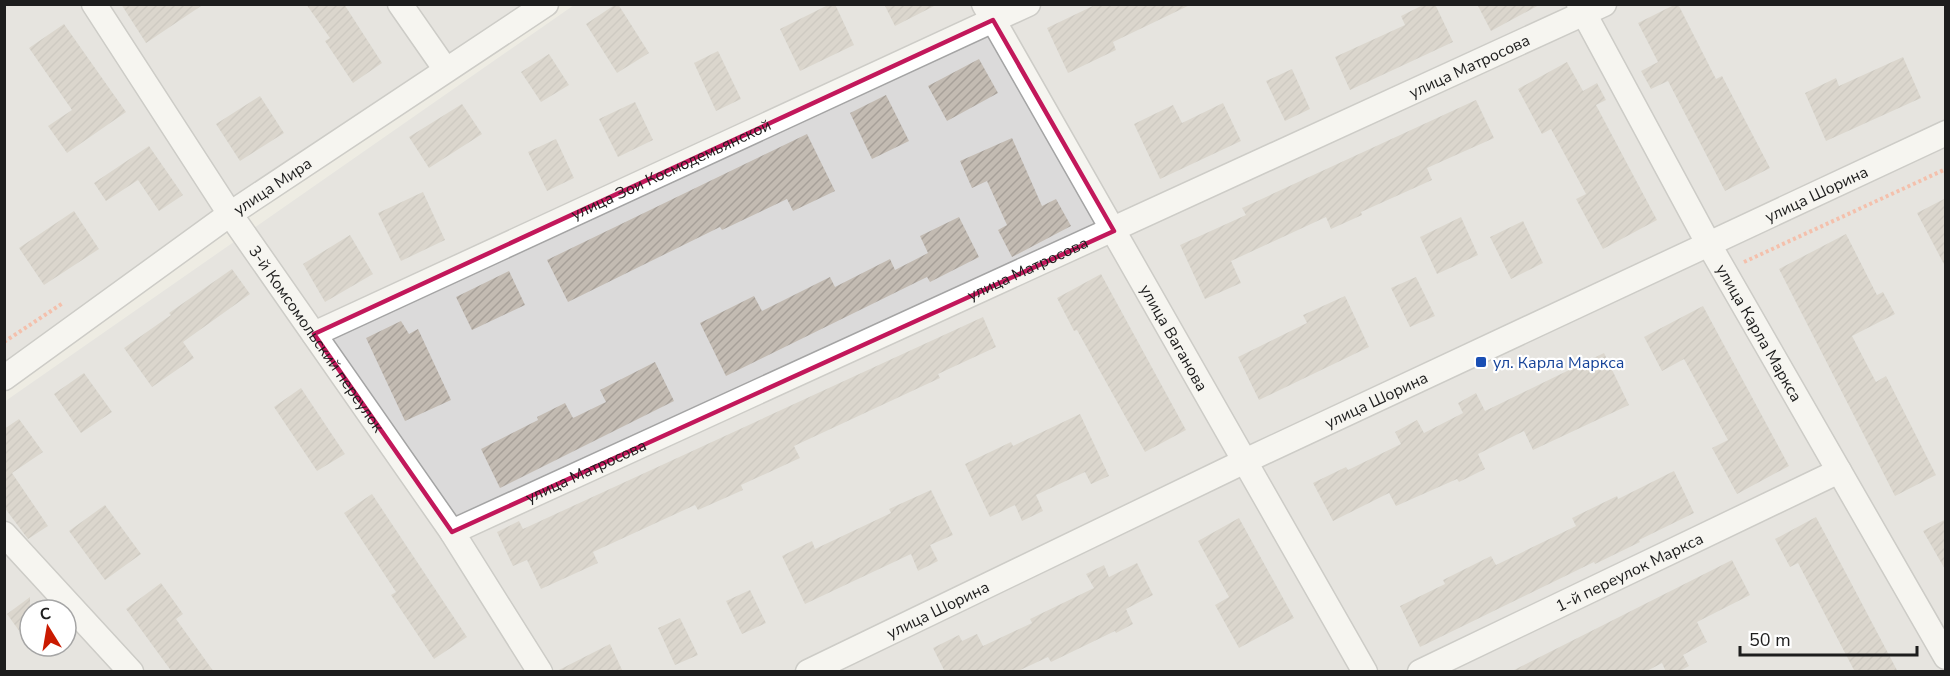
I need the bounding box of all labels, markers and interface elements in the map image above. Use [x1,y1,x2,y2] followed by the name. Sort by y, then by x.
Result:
[1406,29,1534,104] street label: улица Матросова
[568,114,775,226] street label: улица Зои Космодемьянской
[229,153,316,221] street label: улица Мира
[1762,161,1872,228] street label: улица Шорина
[964,232,1092,306] street label: улица Матросова
[243,241,389,437] street label: 3-й Комсомольский переулок
[1710,260,1807,406] street label: улица Карла Маркса
[1134,281,1213,395] street label: улица Ваганова
[1493,352,1624,374] place label: ул. Карла Маркса
[1474,355,1488,369] marker: ул. Карла Маркса
[1321,367,1432,434] street label: улица Шорина
[522,434,650,509] street label: улица Матросова
[1552,528,1707,617] street label: 1-й переулок Маркса
[883,576,993,644] street label: улица Шорина
[18,598,78,658] north arrow
[38,602,53,626] text: С
[1740,619,1917,657] scale bar
[1749,628,1791,652] text: 50 m

